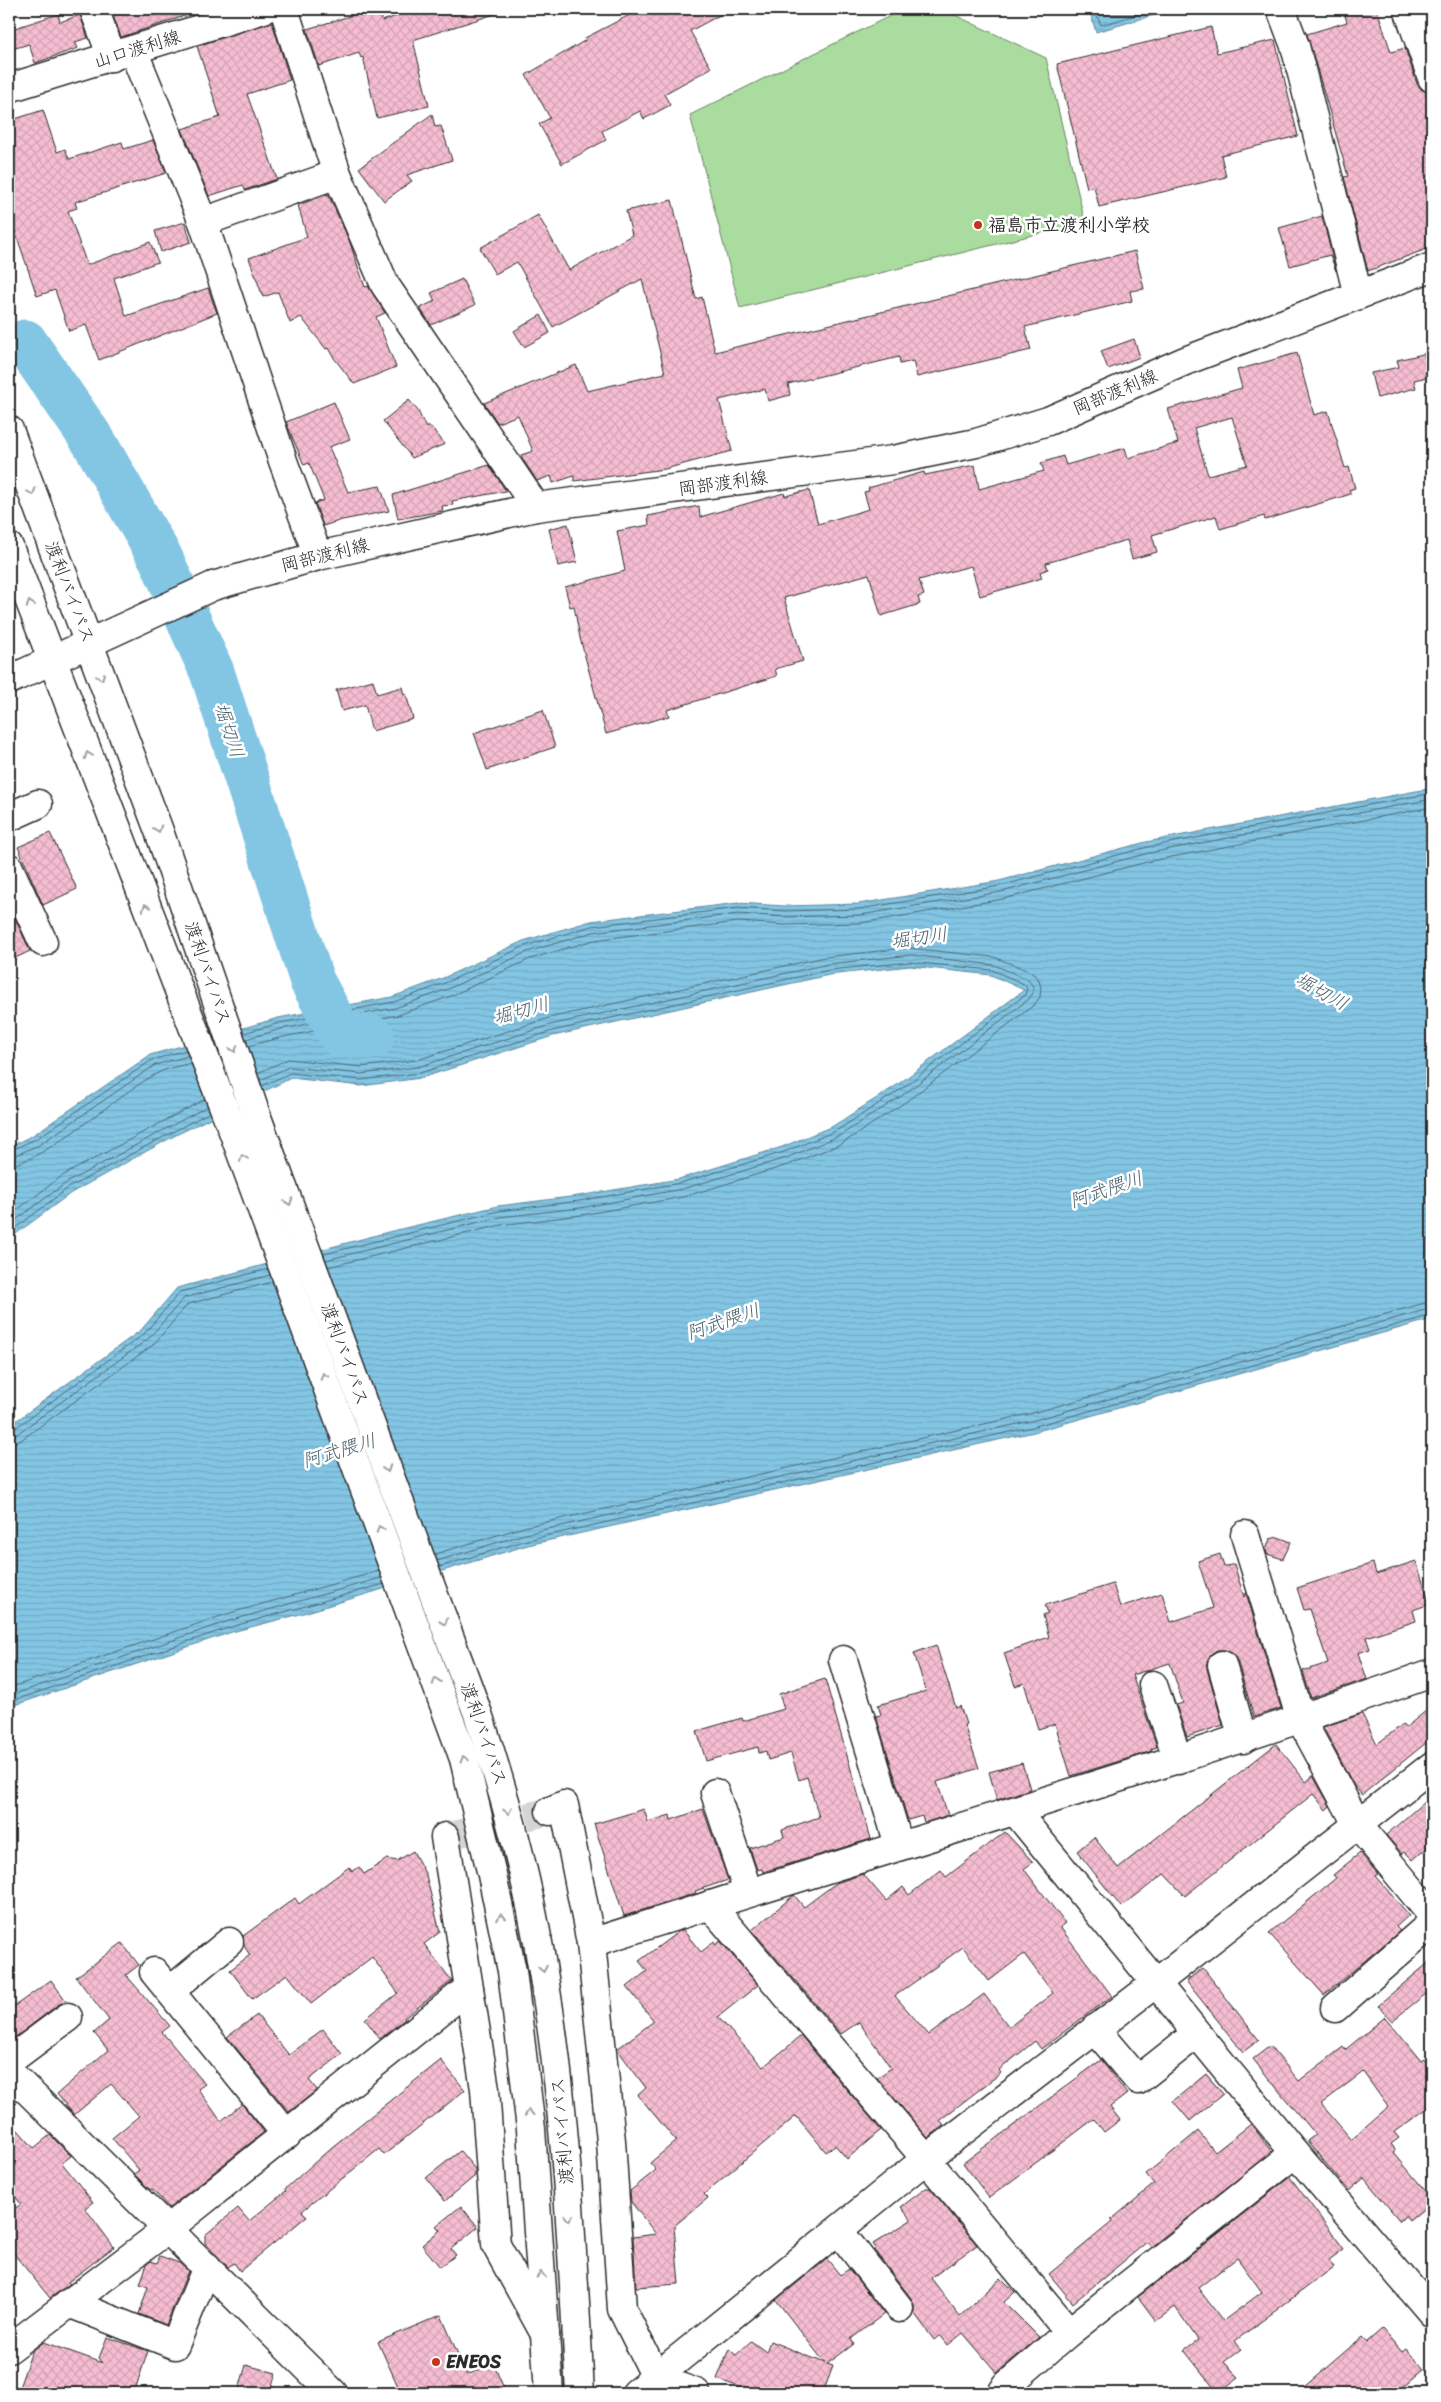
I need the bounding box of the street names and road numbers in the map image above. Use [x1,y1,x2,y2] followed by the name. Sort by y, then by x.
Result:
[89,21,185,77] street label: 山口渡利線
[1067,360,1163,424] street label: 岡部渡利線
[676,461,770,505] street label: 岡部渡利線
[277,529,373,581] street label: 岡部渡利線
[36,536,104,648] street label: 渡利バイパス
[175,917,241,1029] street label: 渡利バイパス
[312,1298,378,1410] street label: 渡利バイパス
[451,1678,517,1790] street label: 渡利バイパス
[541,2076,583,2186] street label: 渡利バイパス

